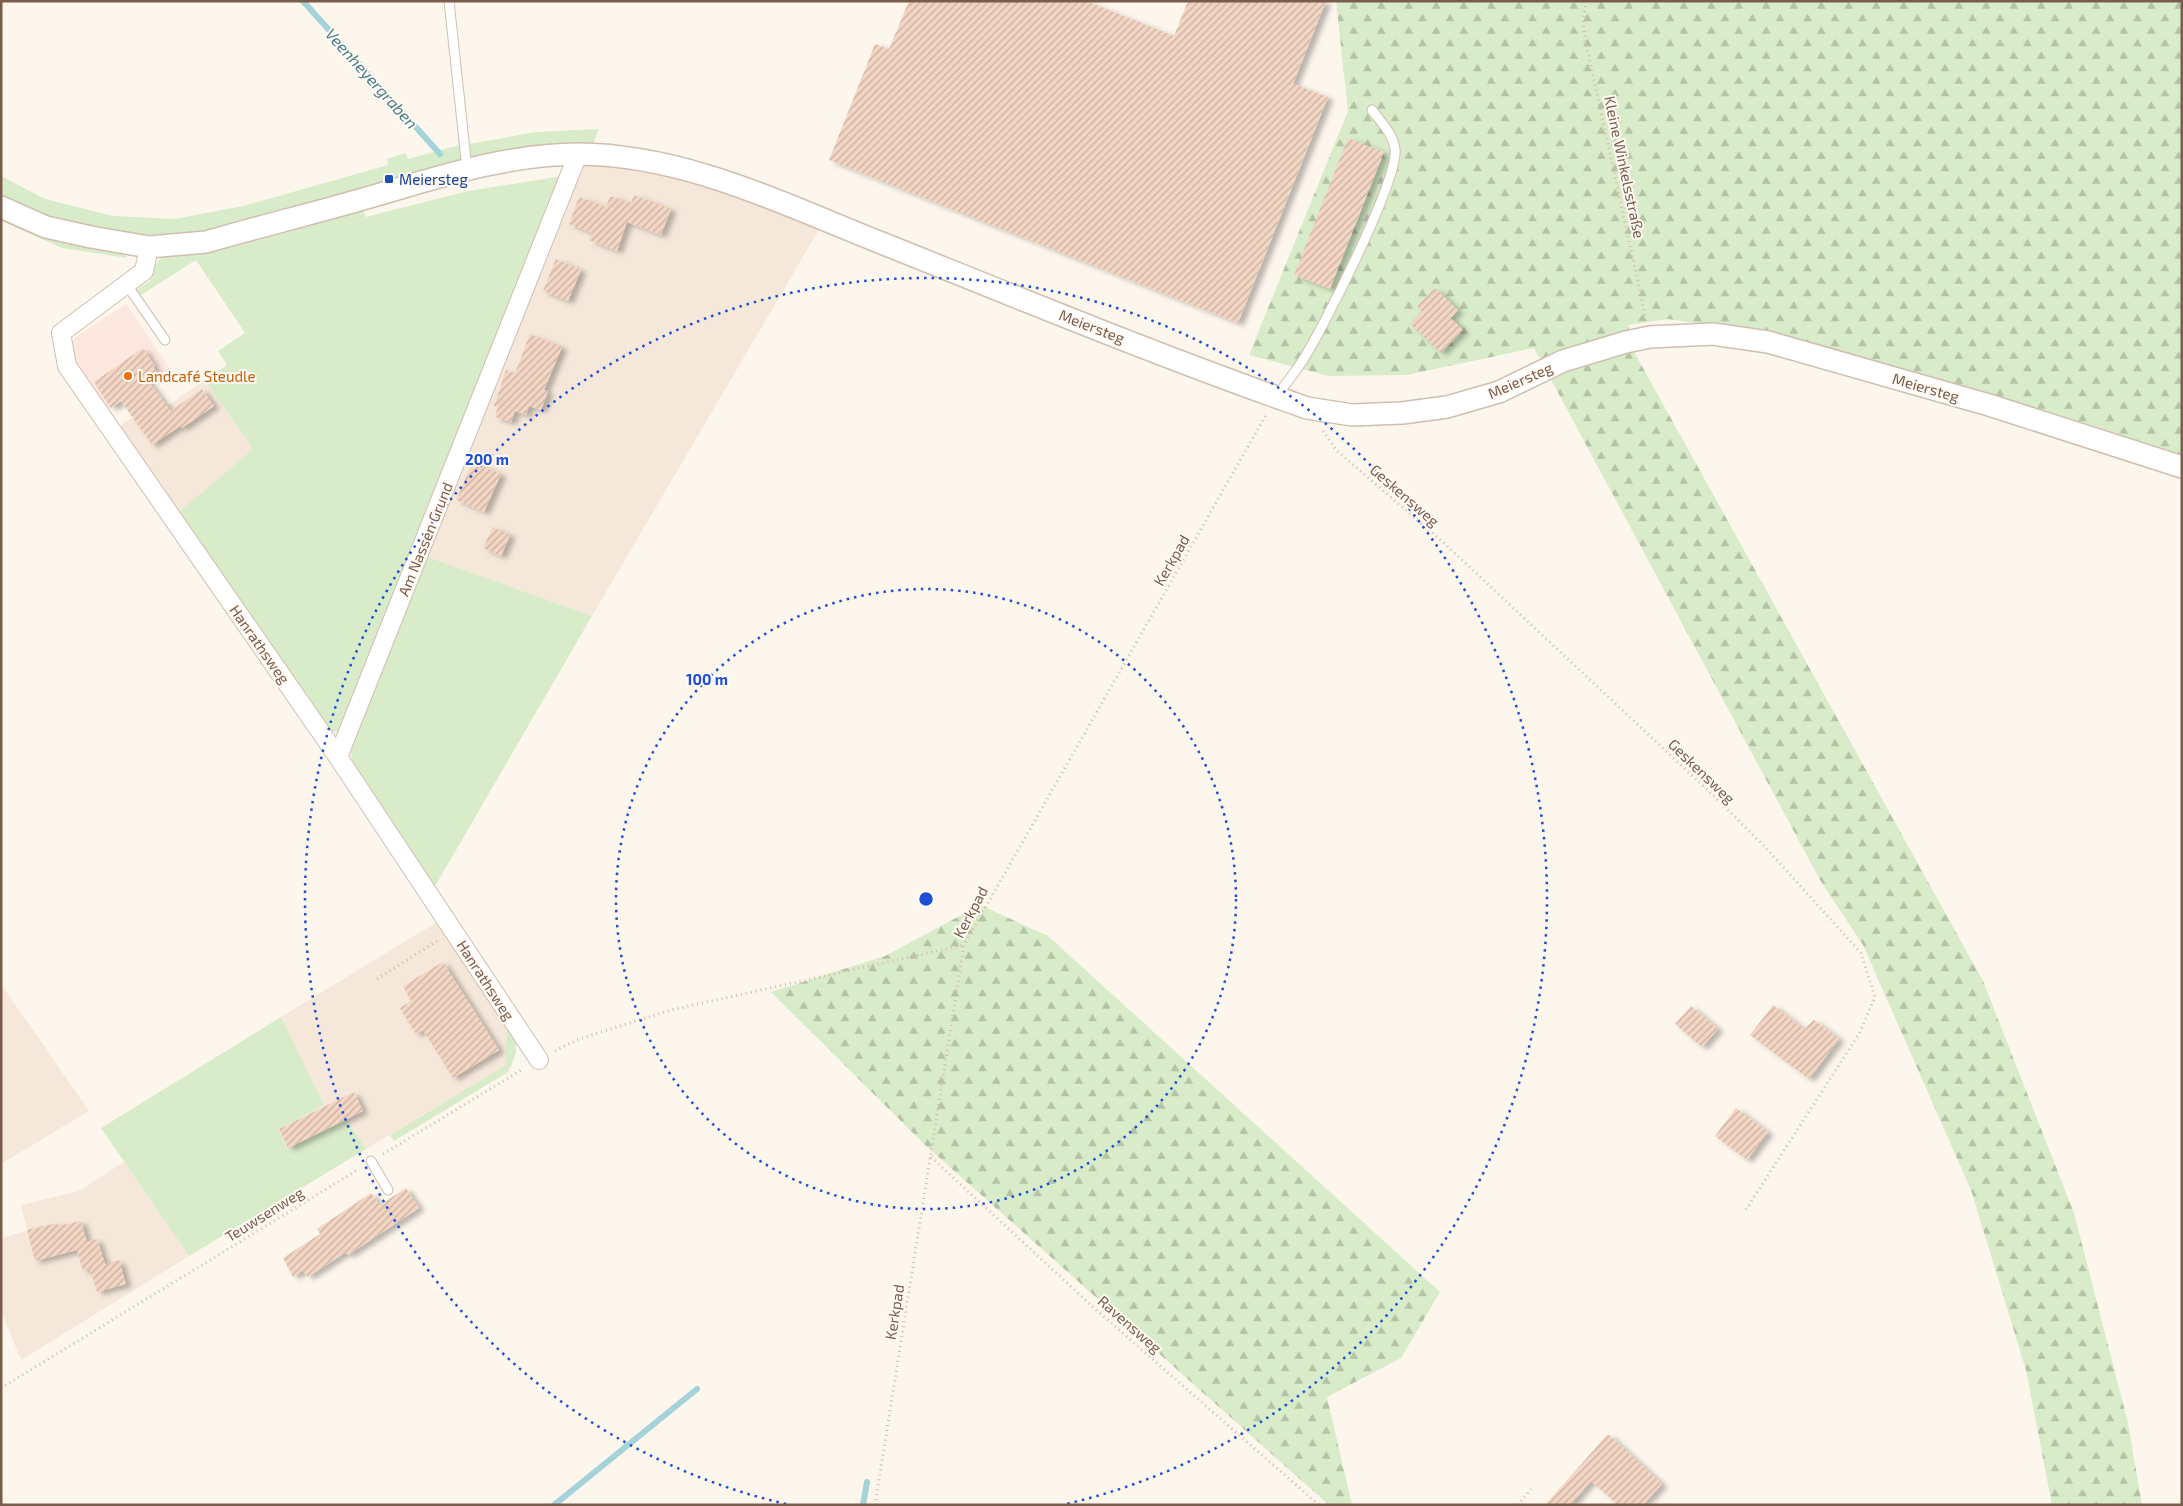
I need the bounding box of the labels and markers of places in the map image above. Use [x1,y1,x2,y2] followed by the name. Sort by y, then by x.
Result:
[399,170,468,188] place label: Meiersteg
[383,173,395,185] marker: Meiersteg
[138,367,256,385] place label: Landcafé Steudle
[122,370,134,382] marker: Landcafé Steudle
[917,890,935,908] centre of rings

